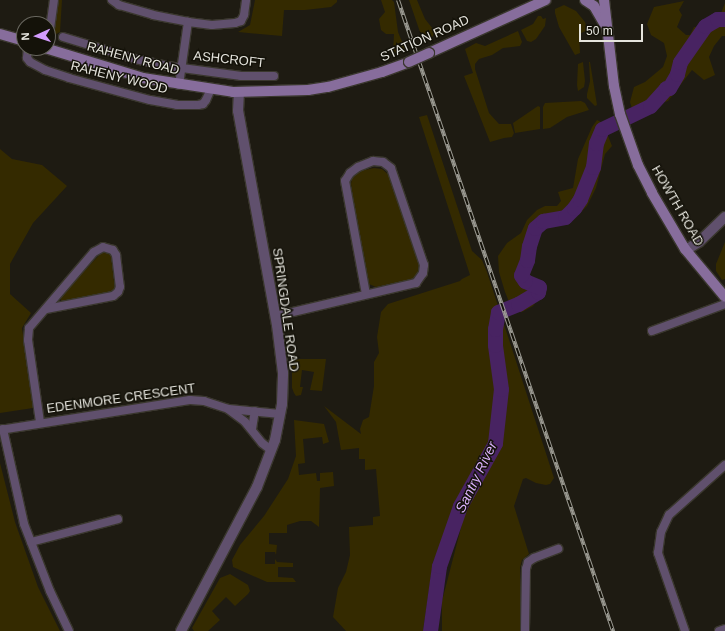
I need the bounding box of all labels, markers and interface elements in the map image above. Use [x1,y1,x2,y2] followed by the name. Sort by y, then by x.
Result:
[378,12,472,66] street label: STATION ROAD
[16,16,56,56] north arrow
[581,16,645,42] scale bar
[586,24,613,38] text: 50 m
[19,32,31,41] text: N
[85,39,181,79] street label: RAHENY ROAD
[193,49,265,71] street label: ASHCROFT
[69,58,169,98] street label: RAHENY WOOD
[648,163,706,249] street label: HOWTH ROAD
[269,247,301,373] street label: SPRINGDALE ROAD
[46,381,196,417] street label: EDENMORE CRESCENT
[452,439,500,515] water label: Santry River

